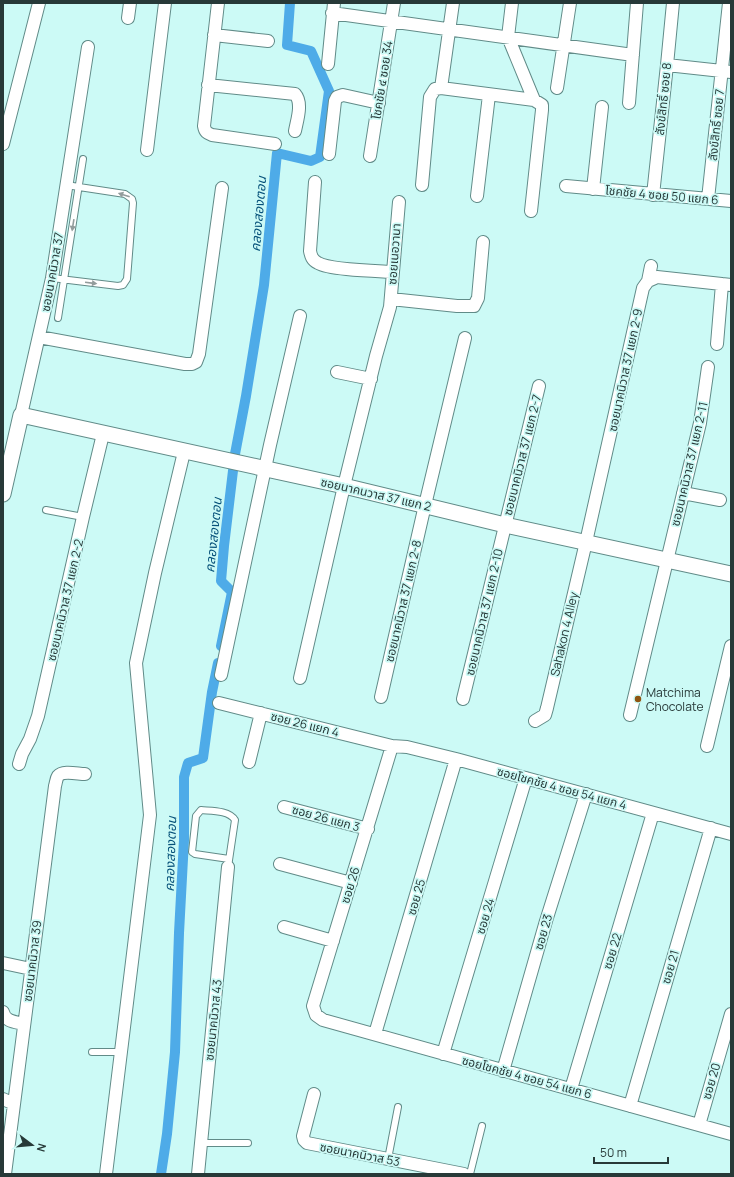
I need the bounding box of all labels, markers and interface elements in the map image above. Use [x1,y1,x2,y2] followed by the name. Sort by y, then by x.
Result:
[367,39,397,121] street label: โชคชัย ๔ ซอย 34
[651,62,675,136] street label: สังข์สิทธิ์ ซอย 8
[704,88,728,162] street label: สังข์สิทธิ์ ซอย 7
[246,175,270,252] water label: คลองสองตอน
[605,182,719,208] street label: โชคชัย 4 ซอย 50 แยก 6
[118,192,130,198] one-way arrow
[69,219,75,231] one-way arrow
[383,223,405,285] street label: ซอยเนอวานา
[37,231,67,313] street label: ซอยนาคนิวาส 37
[85,280,97,286] one-way arrow
[604,307,646,433] street label: ซอยนาคนิวาส 37 แยก 2-9
[499,393,545,517] street label: ซอยนาคนิวาส 37 แยก 2-7
[666,400,712,528] street label: ซอยนาคนิวาส 37 แยก 2-11
[319,473,433,515] street label: ซอยนาคนวาส 37 แยก 2
[200,496,226,573] water label: คลองสองตอน
[43,537,87,663] street label: ซอยนาคนิวาส 37 แยก 2-2
[381,538,425,664] street label: ซอยนาคนิวาส 37 แยก 2-8
[461,547,507,677] street label: ซอยนาคนิวาส 37 แยก 2-10
[546,589,582,678] street label: Sahakon 4 Alley
[646,684,703,715] place label: Matchima Chocolate
[633,694,643,704] marker: Matchima Chocolate
[269,707,341,741] street label: ซอย 26 แยก 4
[495,763,629,813] street label: ซอยโชคชัย 4 ซอย 54 แยก 4
[290,801,362,835] street label: ซอย 26 แยก 3
[160,815,180,892] water label: คลองสองตอน
[336,865,364,905] street label: ซอย 26
[403,877,429,917] street label: ซอย 25
[471,896,499,936] street label: ซอย 24
[530,912,556,952] street label: ซอย 23
[19,919,45,1003] street label: ซอยนาคนิวาส 39
[598,931,626,971] street label: ซอย 22
[657,948,683,986] street label: ซอย 21
[200,979,226,1061] street label: ซอยนาคนิวาส 43
[460,1051,594,1103] street label: ซอยโชคชัย 4 ซอย 54 แยก 6
[698,1061,724,1101] street label: ซอย 20
[12,1125,52,1165] north arrow
[318,1138,402,1170] street label: ซอยนาคนิวาส 53
[594,1139,668,1165] scale bar
[34,1142,50,1154] text: N
[600,1144,627,1161] text: 50 m

